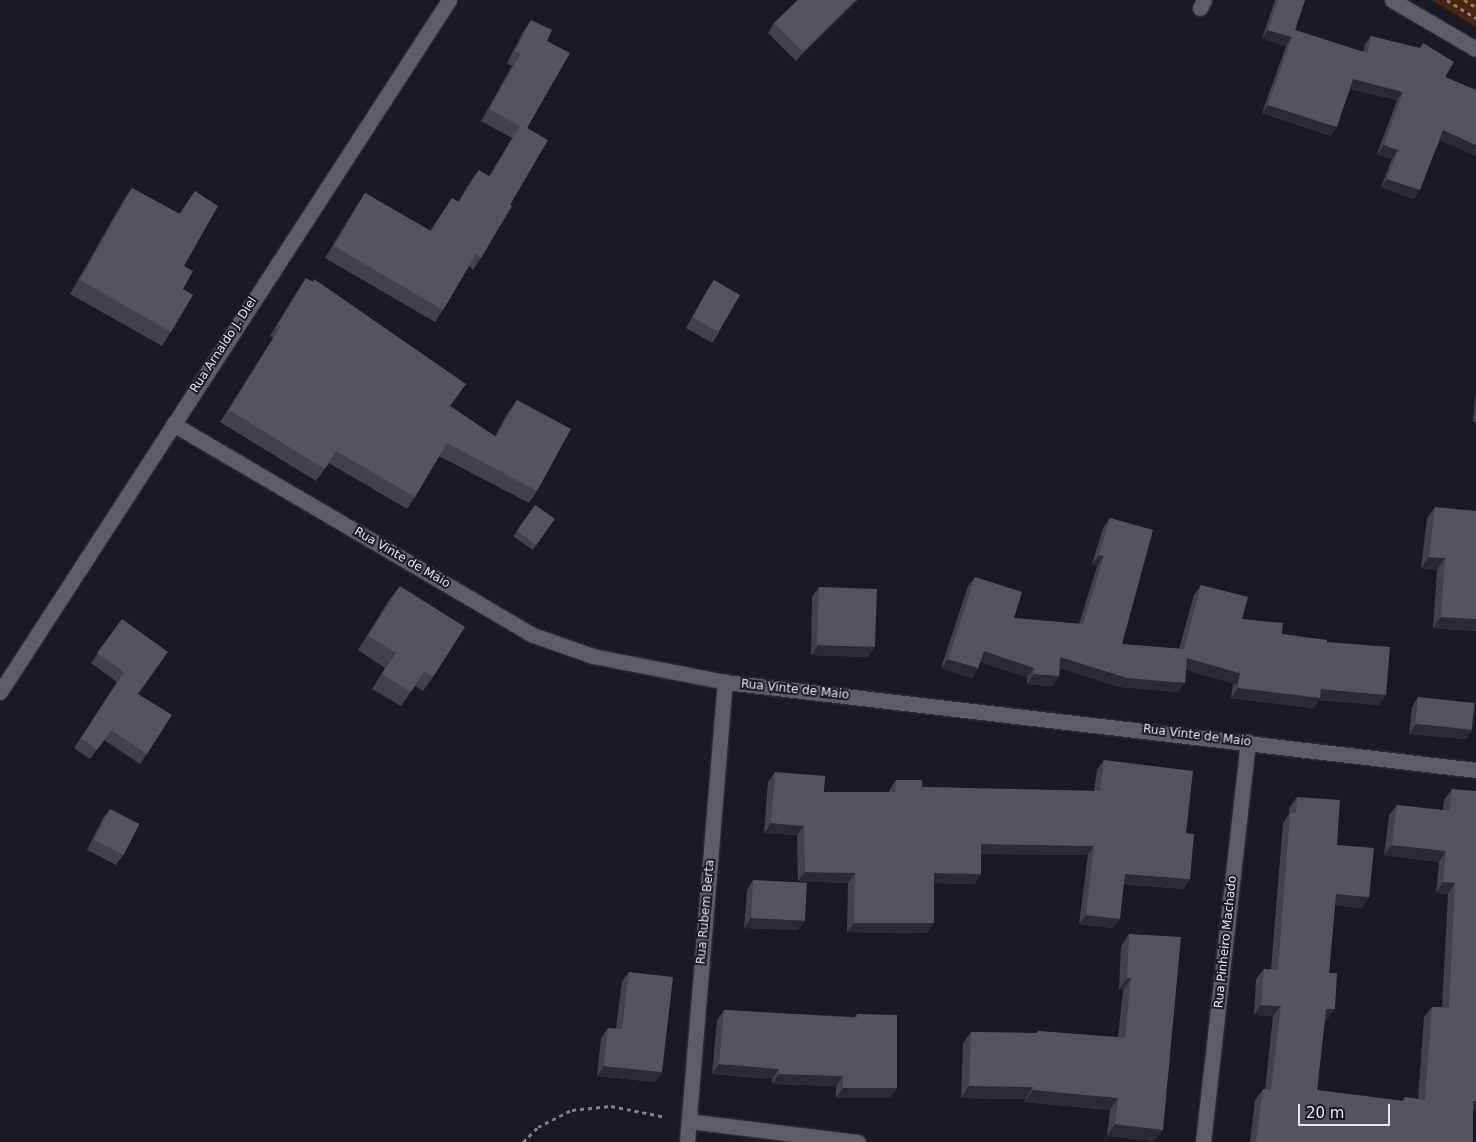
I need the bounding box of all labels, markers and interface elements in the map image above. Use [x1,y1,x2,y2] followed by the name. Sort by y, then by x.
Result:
[188,295,260,395] street label: Rua Arnaldo J. Diel
[351,525,453,591] street label: Rua Vinte de Maio
[740,677,850,703] street label: Rua Vinte de Maio
[1142,722,1252,750] street label: Rua Vinte de Maio
[694,859,718,965] street label: Rua Rubem Berta
[1212,875,1240,1009] street label: Rua Pinheiro Machado
[1301,1094,1394,1126] scale bar
[1306,1104,1344,1122] text: 20 m

